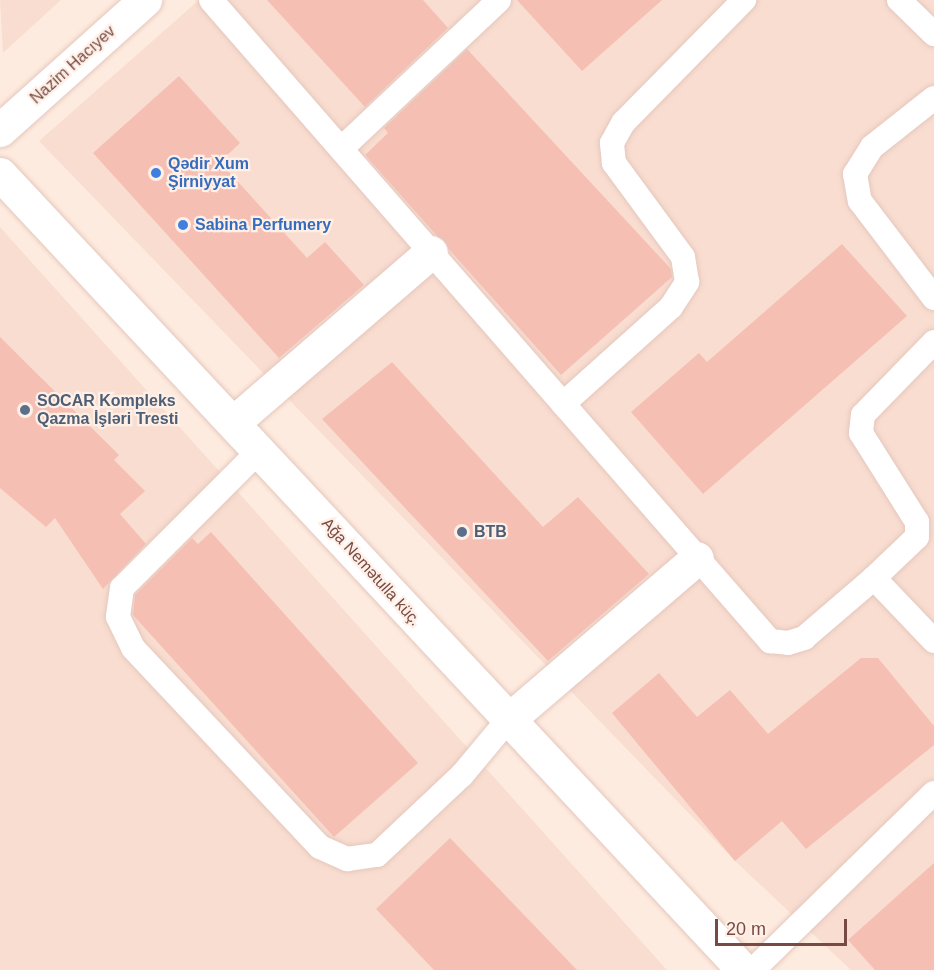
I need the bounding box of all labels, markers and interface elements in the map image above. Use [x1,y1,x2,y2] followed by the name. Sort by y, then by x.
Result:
[27,22,119,108] street label: Nazim Hacıyev
[168,154,249,192] place label: Qədir Xum Şirniyyat
[149,166,163,180] marker: Qədir Xum Şirniyyat
[195,215,331,235] place label: Sabina Perfumery
[176,218,190,232] marker: Sabina Perfumery
[37,391,178,429] place label: SOCAR Kompleks Qazma İşləri Tresti
[18,403,32,417] marker: SOCAR Kompleks Qazma İşləri Tresti
[317,514,425,630] street label: Ağa Nemətulla küç.
[474,522,507,542] place label: BTB
[455,525,469,539] marker: BTB
[718,907,850,945] scale bar
[726,919,766,939] text: 20 m

